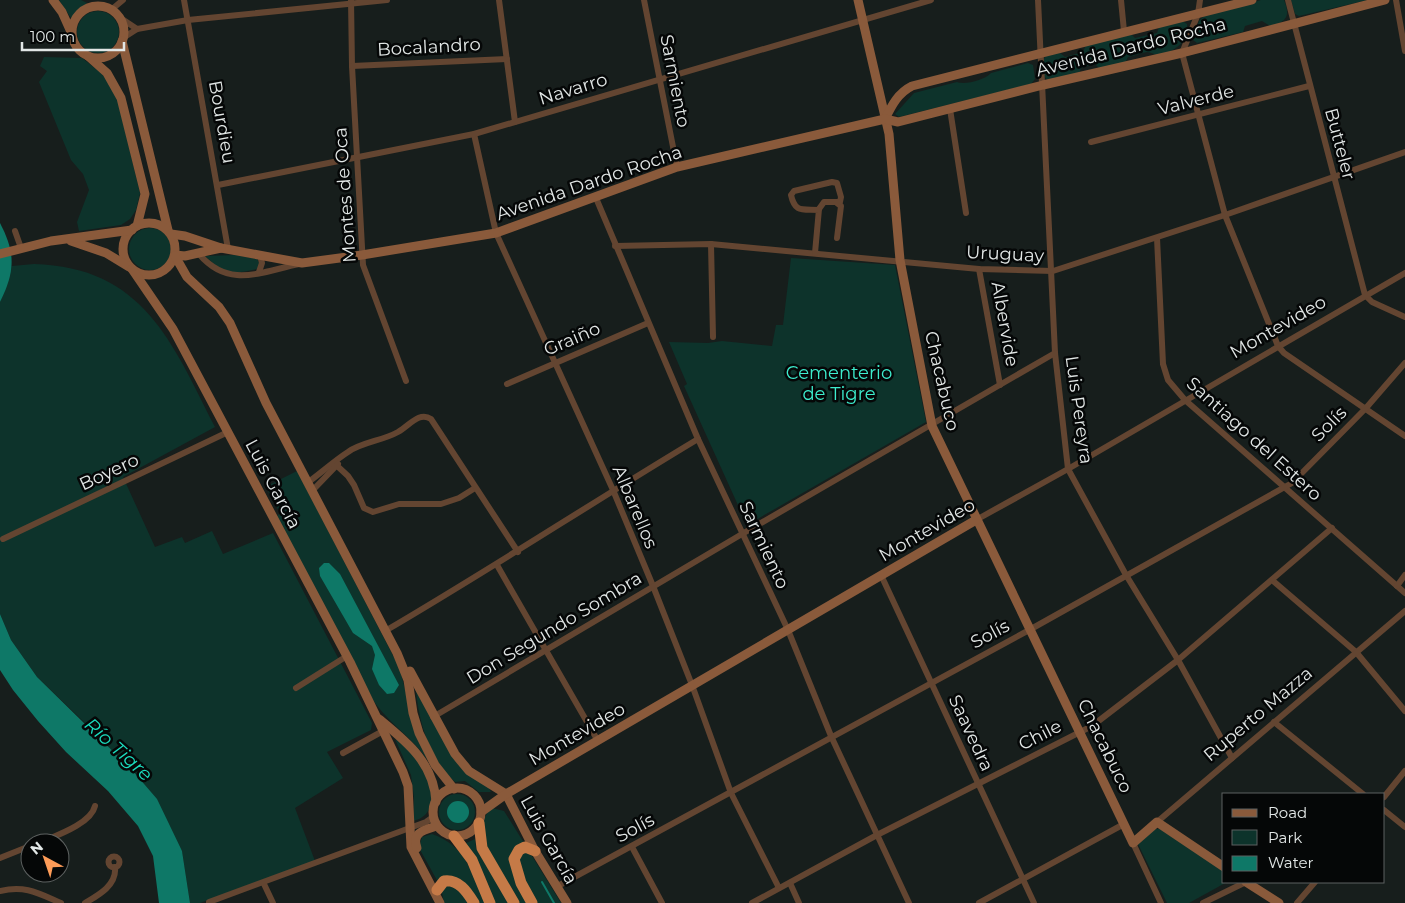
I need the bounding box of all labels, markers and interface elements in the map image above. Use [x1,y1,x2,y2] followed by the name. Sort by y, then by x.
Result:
[1034,13,1228,81] street label: Avenida Dardo Rocha
[22,20,125,52] scale bar
[30,27,75,46] text: 100 m
[377,33,481,61] street label: Bocalandro
[655,33,695,129] street label: Sarmiento
[536,68,610,110] street label: Navarro
[204,79,240,165] street label: Bourdieu
[1156,80,1236,120] street label: Valverde
[1320,106,1360,182] street label: Butteler
[329,127,361,263] street label: Montes de Oca
[493,141,685,225] street label: Avenida Dardo Rocha
[965,241,1045,267] street label: Uruguay
[987,280,1023,368] street label: Albervide
[1226,291,1330,363] street label: Montevideo
[540,317,604,361] street label: Graiño
[920,329,964,433] street label: Chacabuco
[1061,354,1097,466] street label: Luis Pereyra
[786,362,892,405] park label: Cementerio de Tigre
[1182,372,1326,506] street label: Santiago del Estero
[1307,402,1351,446] street label: Solís
[240,436,306,532] street label: Luis García
[76,449,142,495] street label: Boyero
[608,462,662,552] street label: Albarellos
[875,494,979,566] street label: Montevideo
[734,498,794,592] street label: Sarmiento
[462,567,646,689] street label: Don Segundo Sombra
[967,615,1013,653] street label: Solís
[1199,662,1317,766] street label: Ruperto Mazza
[944,691,998,775] street label: Saavedra
[1073,695,1137,797] street label: Chacabuco
[525,698,629,770] street label: Montevideo
[80,713,157,786] water label: Río Tigre
[1015,715,1065,755] street label: Chile
[516,792,582,888] street label: Luis García
[1222,793,1385,883] legend
[1268,803,1307,822] text: Road
[612,809,658,847] street label: Solís
[1268,828,1302,847] text: Park
[20,833,70,883] north arrow
[27,838,47,859] text: N
[1268,853,1314,872] text: Water

